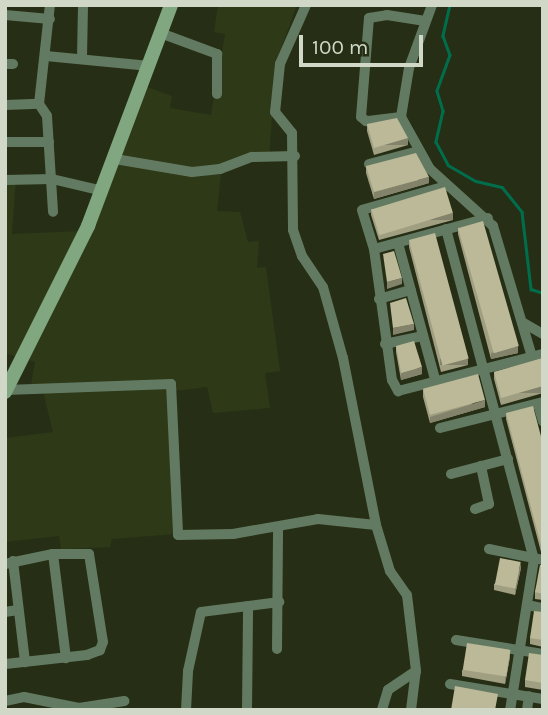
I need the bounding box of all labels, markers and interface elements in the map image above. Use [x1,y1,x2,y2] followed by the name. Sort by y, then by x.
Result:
[303,21,427,65] scale bar
[312,35,369,59] text: 100 m

